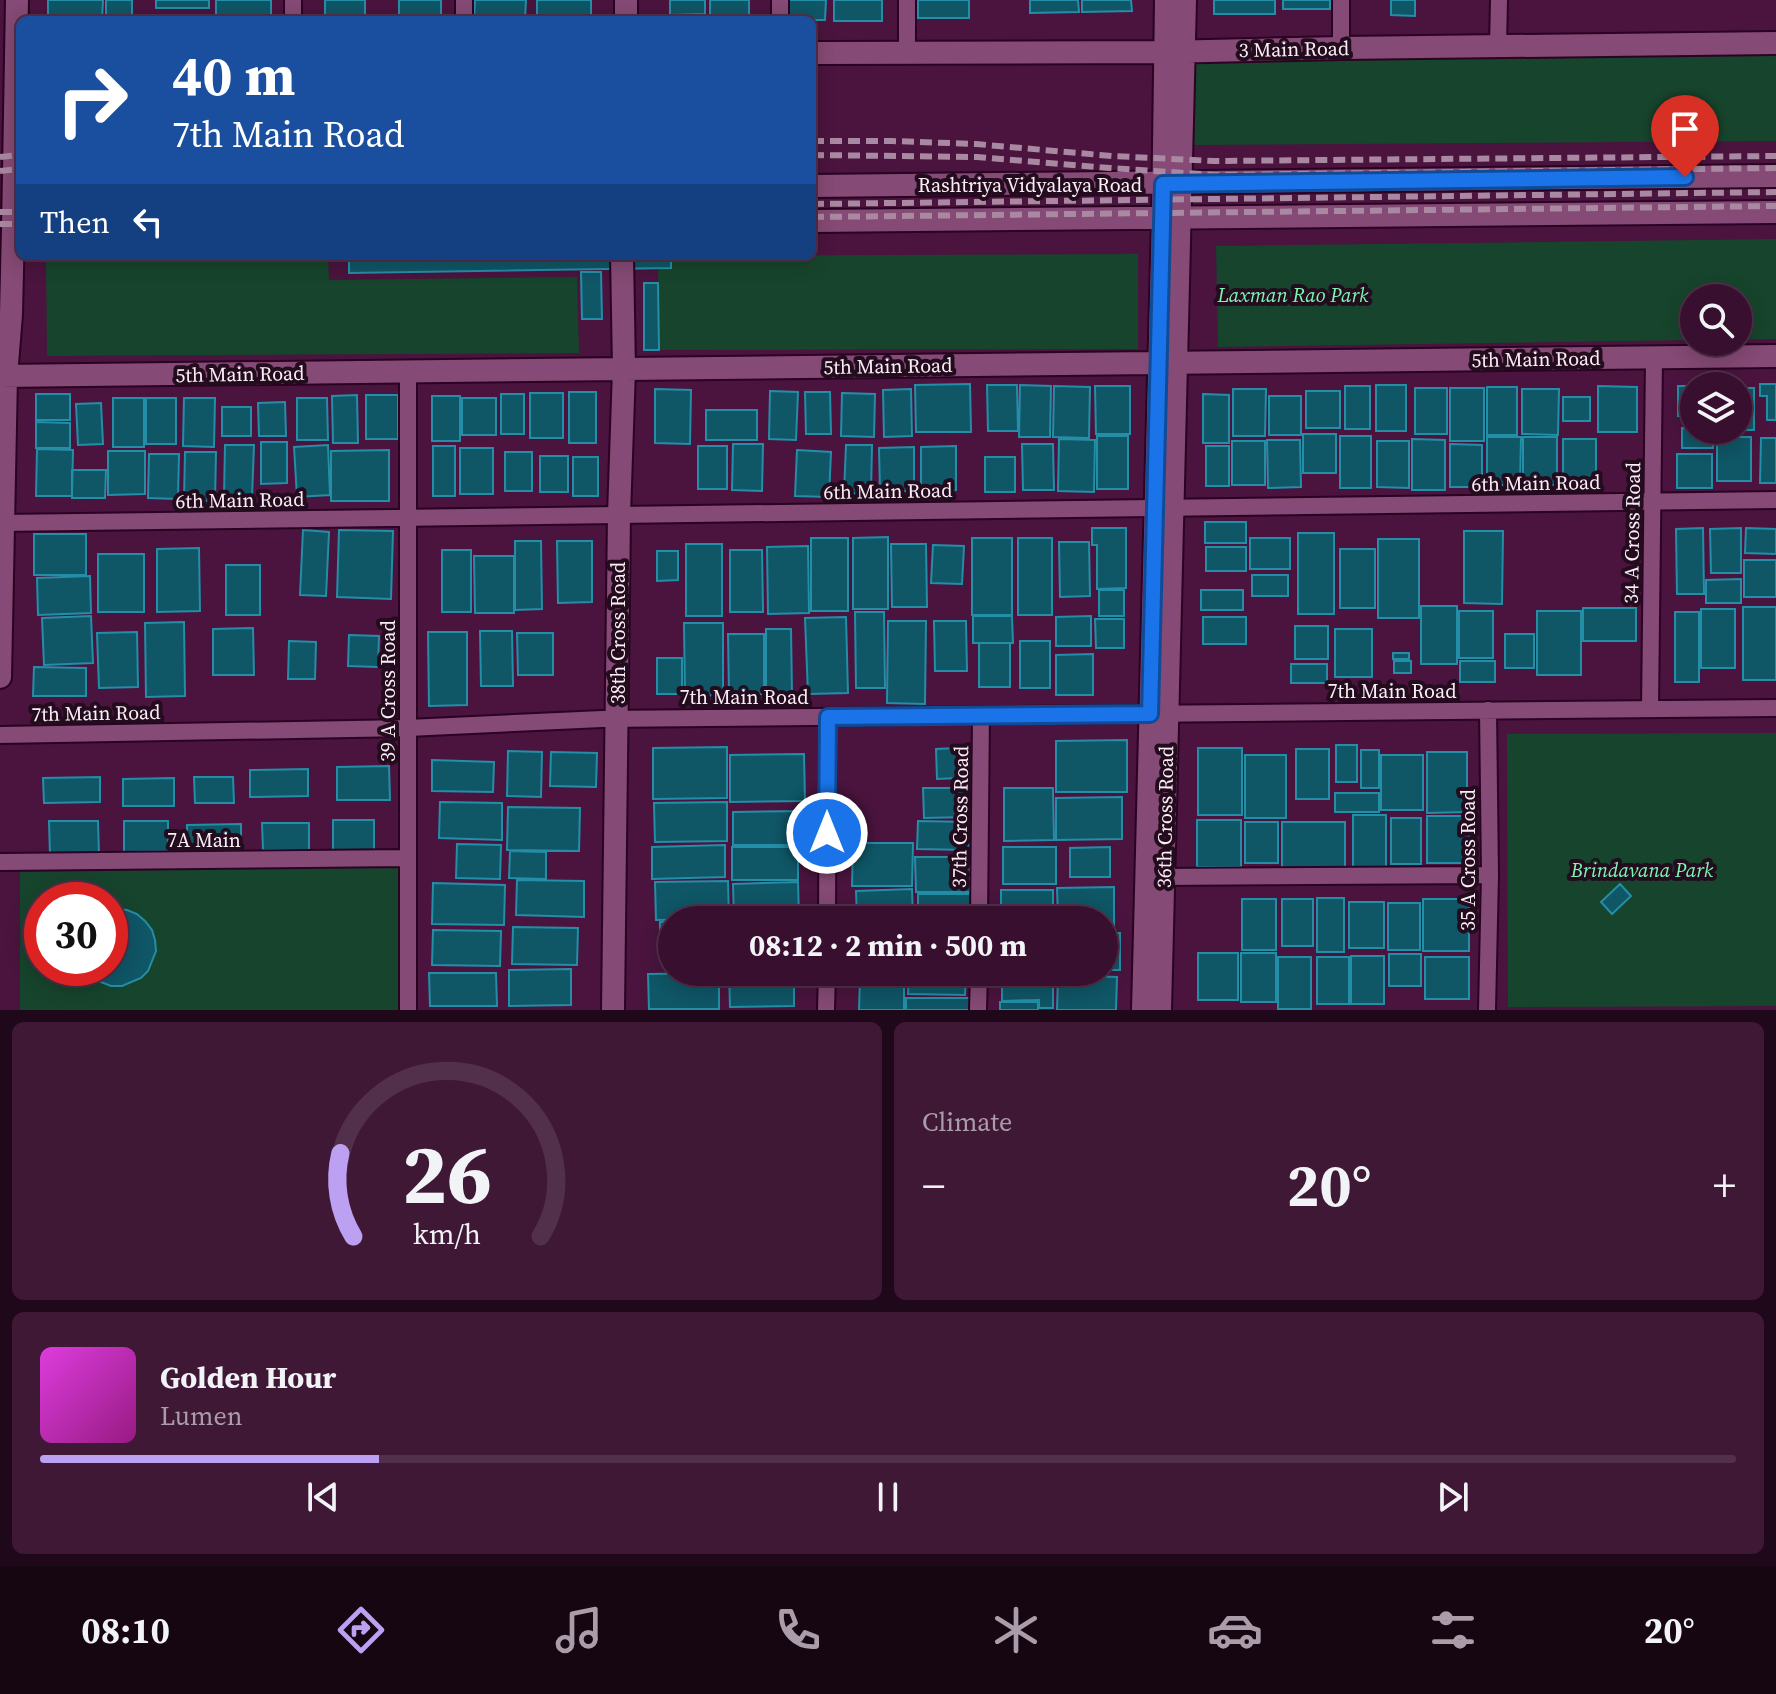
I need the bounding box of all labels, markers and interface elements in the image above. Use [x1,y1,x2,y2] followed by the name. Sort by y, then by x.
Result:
[1238,34,1350,64] street label: 3 Main Road
[172,37,295,114] text: 40 m
[40,48,144,152] icon: right
[1651,95,1719,177] pin
[1663,107,1707,151] icon: arrive
[172,110,404,159] text: 7th Main Road
[918,171,1143,199] street label: Rashtriya Vidyalaya Road
[126,200,170,244] icon: left
[40,202,110,243] text: Then
[1216,281,1369,309] park label: Laxman Rao Park
[1680,284,1752,444] map controls
[1680,284,1752,356] button: search
[1471,344,1601,374] street label: 5th Main Road
[823,351,953,381] street label: 5th Main Road
[175,359,305,389] street label: 5th Main Road
[1680,372,1752,444] button: layers
[1617,461,1647,604] street label: 34 A Cross Road
[1471,468,1601,498] street label: 6th Main Road
[823,476,953,506] street label: 6th Main Road
[175,485,305,515] street label: 6th Main Road
[604,561,632,704] street label: 38th Cross Road
[374,619,402,762] street label: 39 A Cross Road
[1327,677,1457,705] street label: 7th Main Road
[679,683,809,711] street label: 7th Main Road
[31,698,161,728] street label: 7th Main Road
[945,745,975,888] street label: 37th Cross Road
[1150,745,1180,888] street label: 36th Cross Road
[1454,788,1482,931] street label: 35 A Cross Road
[785,791,869,875] position arrow
[167,826,241,854] street label: 7A Main
[1570,856,1714,884] park label: Brindavana Park
[24,882,128,986] speed limit sign: 30
[749,925,1027,966] text: 08:12 · 2 min · 500 m
[922,1104,1012,1140] text: Climate
[402,1117,492,1231] text: 26
[1287,1144,1371,1226] text: 20°
[922,1155,945,1216] text: −
[1713,1155,1736,1216] text: +
[413,1214,481,1254] text: km/h
[160,1357,336,1398] text: Golden Hour
[160,1398,242,1434] text: Lumen
[301,1475,345,1519] icon: previous
[866,1475,910,1519] icon: pause
[1431,1475,1475,1519] icon: next
[333,1602,389,1658] icon: directions
[551,1602,607,1658] icon: music
[770,1602,826,1658] icon: phone
[988,1602,1044,1658] icon: climate
[1207,1602,1263,1658] icon: car
[1425,1602,1481,1658] icon: filters
[81,1606,170,1655] text: 08:10
[1644,1606,1695,1655] text: 20°

